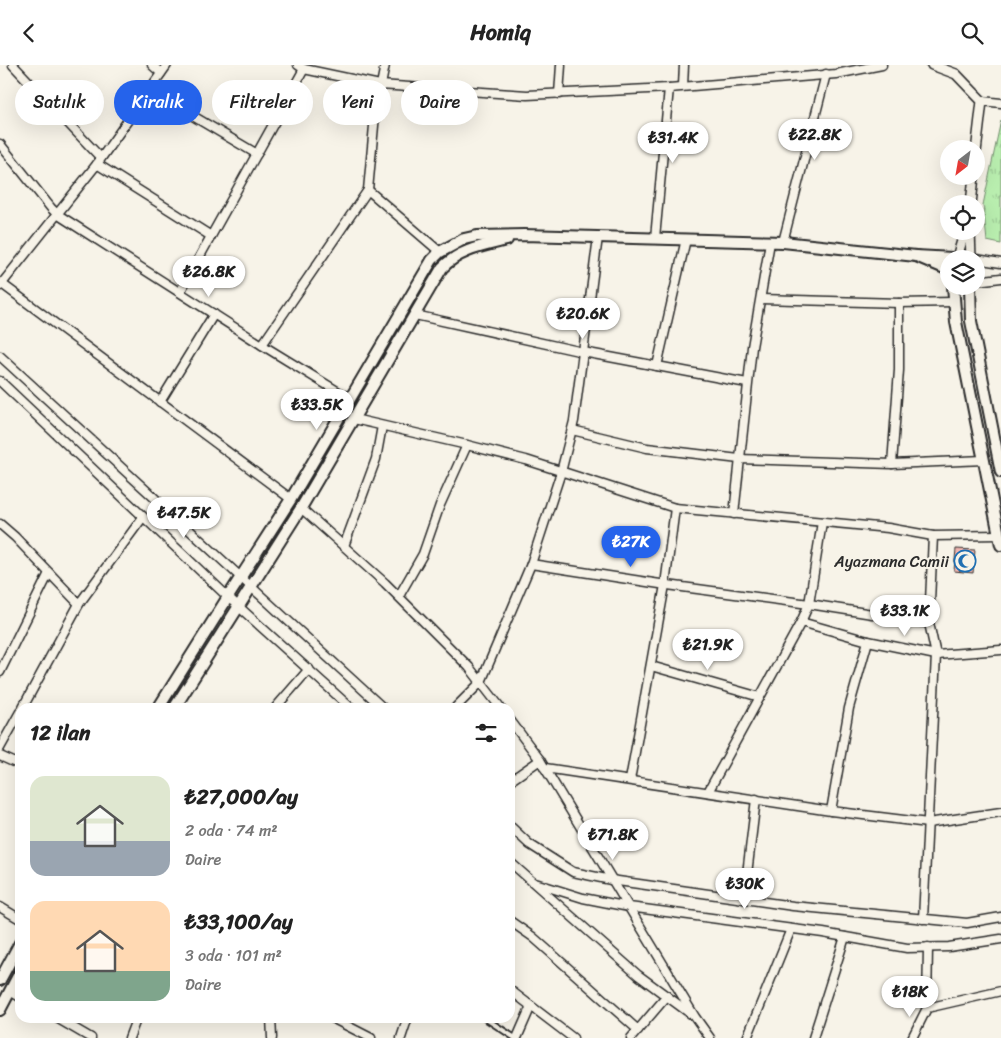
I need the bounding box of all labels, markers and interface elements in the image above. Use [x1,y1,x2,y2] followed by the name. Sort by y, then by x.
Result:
[470,13,531,52] text: Homiq
[15,19,43,47] icon: back
[958,19,986,47] icon: search
[15,80,104,125] chip: Satılık
[114,80,202,125] chip: Kiralık
[212,80,313,125] chip: Filtreler
[323,80,391,125] chip: Yeni
[401,80,478,125] chip: Daire
[774,119,856,161] pin: ₺22.8K
[789,120,841,149] text: ₺22.8K
[632,121,714,164] pin: ₺31.4K
[648,123,698,152] text: ₺31.4K
[940,140,985,185] north arrow
[940,140,985,295] map controls
[940,195,985,240] button: locate
[940,250,985,295] button: layers
[168,255,250,298] pin: ₺26.8K
[183,257,235,286] text: ₺26.8K
[542,297,624,340] pin: ₺20.6K
[557,299,609,328] text: ₺20.6K
[276,389,358,431] pin: ₺33.5K
[292,390,342,419] text: ₺33.5K
[143,497,225,539] pin: ₺47.5K
[158,498,210,527] text: ₺47.5K
[601,525,661,568] pin: ₺27K
[613,527,649,556] text: ₺27K
[833,547,950,576] place label: Ayazmana Camii
[953,549,977,573] mosque icon: Ayazmana Camii
[864,595,946,637] pin: ₺33.1K
[881,596,929,625] text: ₺33.1K
[667,629,749,671] pin: ₺21.9K
[683,630,733,659] text: ₺21.9K
[30,714,90,752] text: 12 ilan
[472,719,500,747] icon: filters
[185,778,298,816] text: ₺27,000/ay
[70,796,130,856] icon: home
[185,816,277,845] text: 2 oda · 74 m²
[572,819,654,861] pin: ₺71.8K
[588,820,638,849] text: ₺71.8K
[185,845,221,874] text: Daire
[715,867,775,910] pin: ₺30K
[726,869,764,898] text: ₺30K
[185,903,293,941] text: ₺33,100/ay
[70,921,130,981] icon: home
[185,941,282,970] text: 3 oda · 101 m²
[185,970,221,999] text: Daire
[880,975,940,1018] pin: ₺18K
[892,977,928,1006] text: ₺18K

